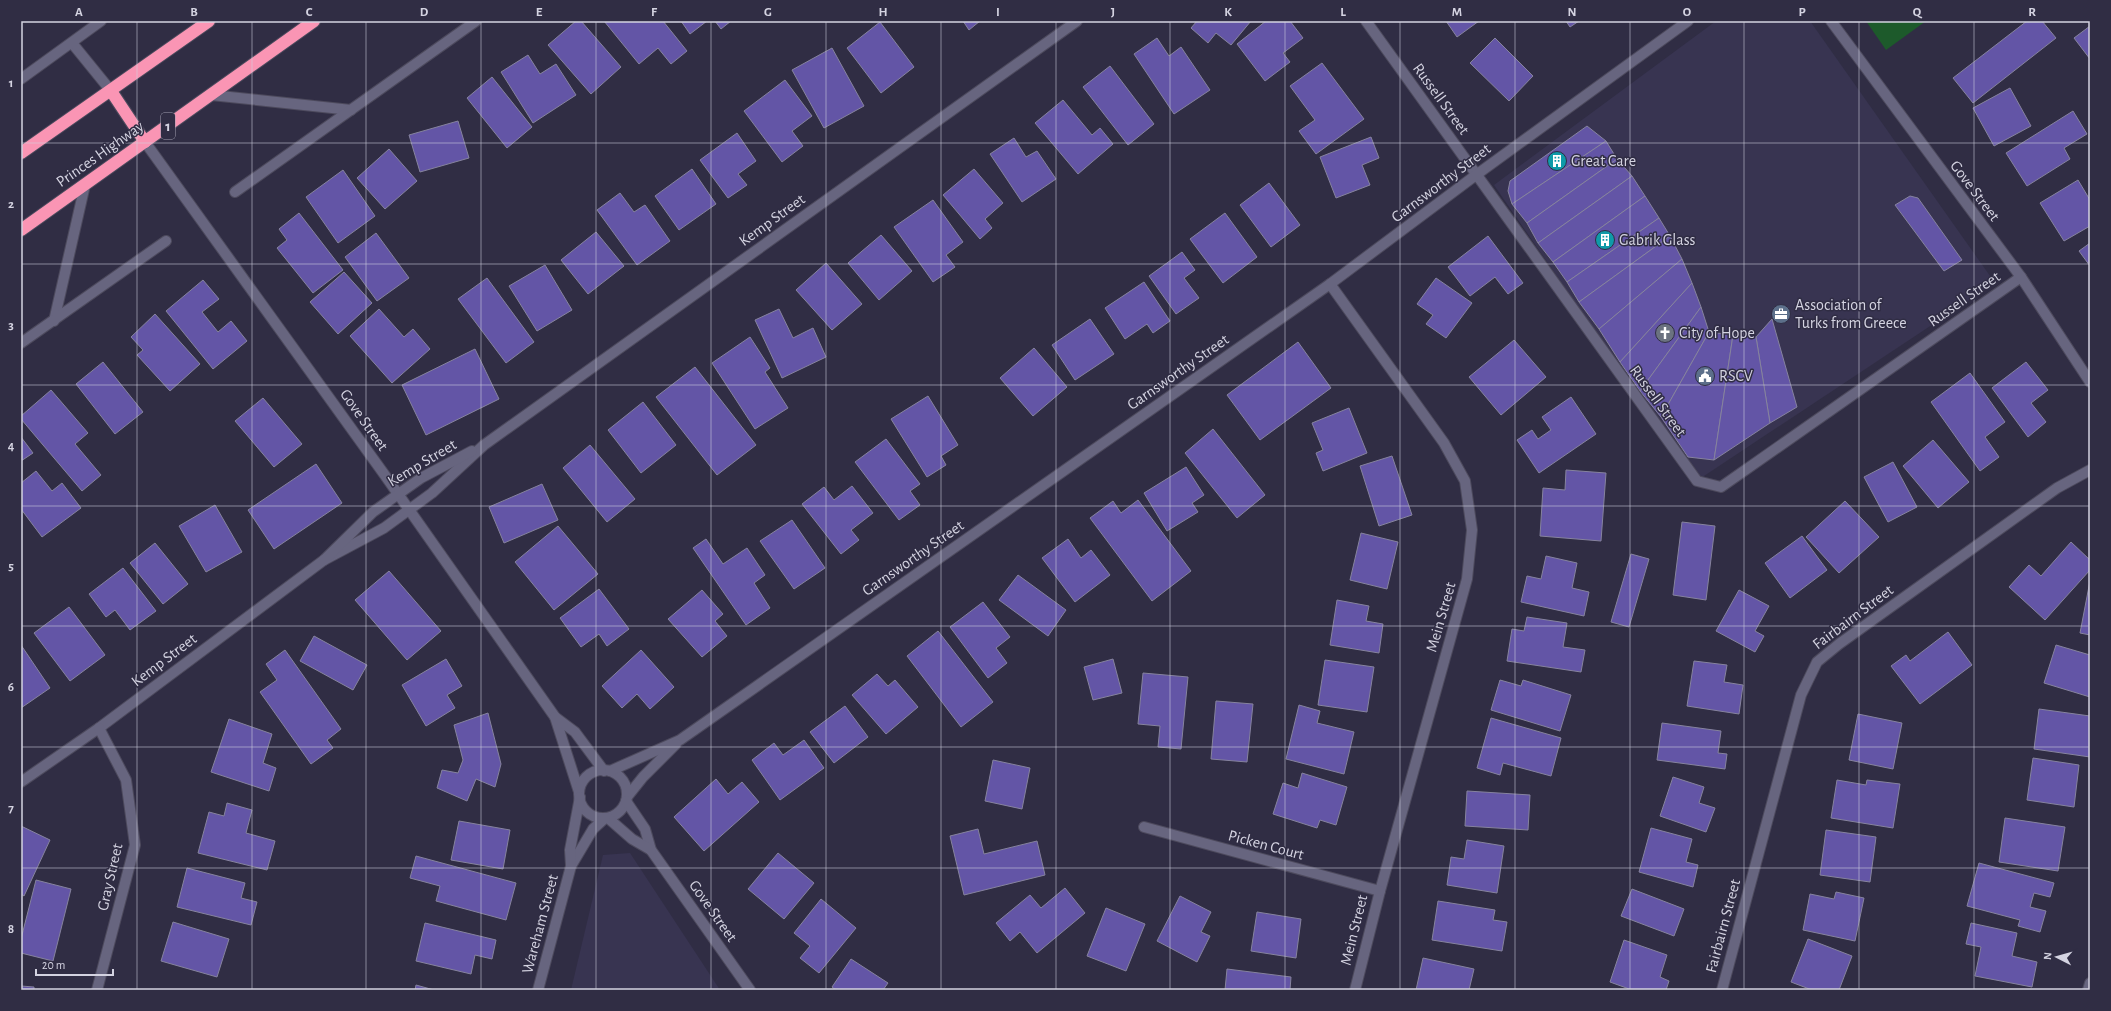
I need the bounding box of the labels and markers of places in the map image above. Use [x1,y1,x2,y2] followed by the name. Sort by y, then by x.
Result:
[1546,150,1568,172] building icon: Great Care
[1571,153,1636,169] place label: Great Care
[1594,229,1616,251] building icon: Gabrik Glass
[1619,232,1696,248] place label: Gabrik Glass
[1795,297,1907,331] place label: Association of Turks from Greece
[1770,303,1792,325] office icon: Association of Turks from Greece
[1654,322,1676,344] church icon: City of Hope
[1679,325,1755,342] place label: City of Hope
[1694,365,1716,387] public building icon: RSCV
[1719,368,1753,384] place label: RSCV

